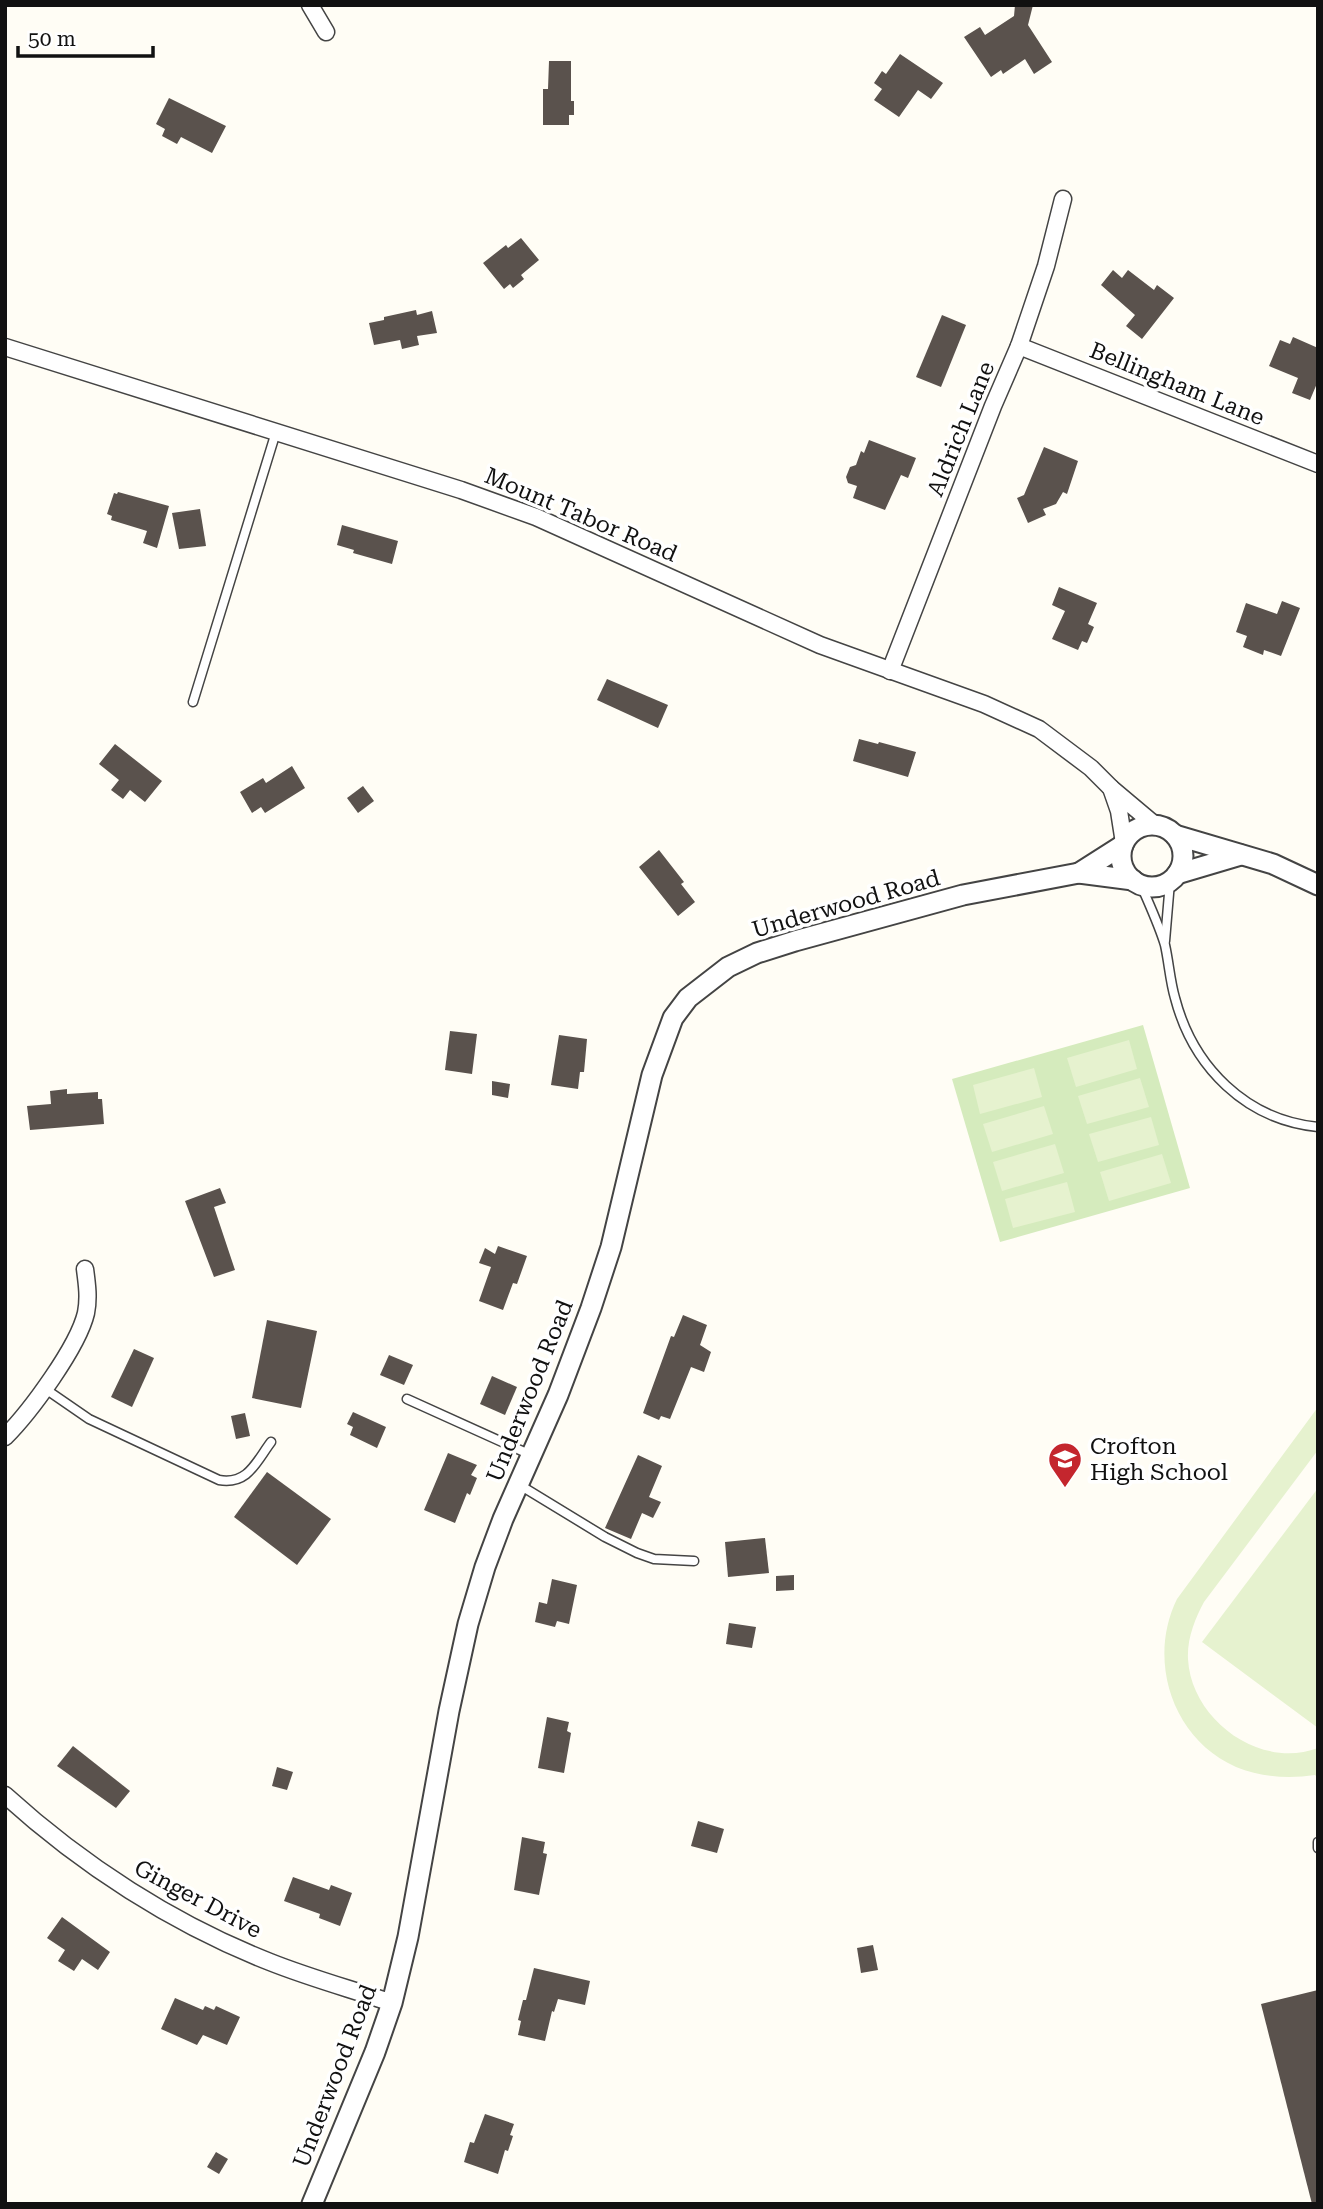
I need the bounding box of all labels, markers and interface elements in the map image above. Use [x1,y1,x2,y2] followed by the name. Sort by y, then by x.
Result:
[18,14,152,58] scale bar
[28,27,76,51] text: 50 m
[1086,337,1268,431] street label: Bellingham Lane
[922,358,1000,500] street label: Aldrich Lane
[481,462,682,568] street label: Mount Tabor Road
[749,864,943,944] street label: Underwood Road
[481,1296,579,1486] street label: Underwood Road
[1090,1433,1228,1486] place label: Crofton High School
[1046,1440,1084,1489] school or university icon: Crofton High School
[130,1854,266,1944] street label: Ginger Drive
[288,1980,382,2171] street label: Underwood Road

